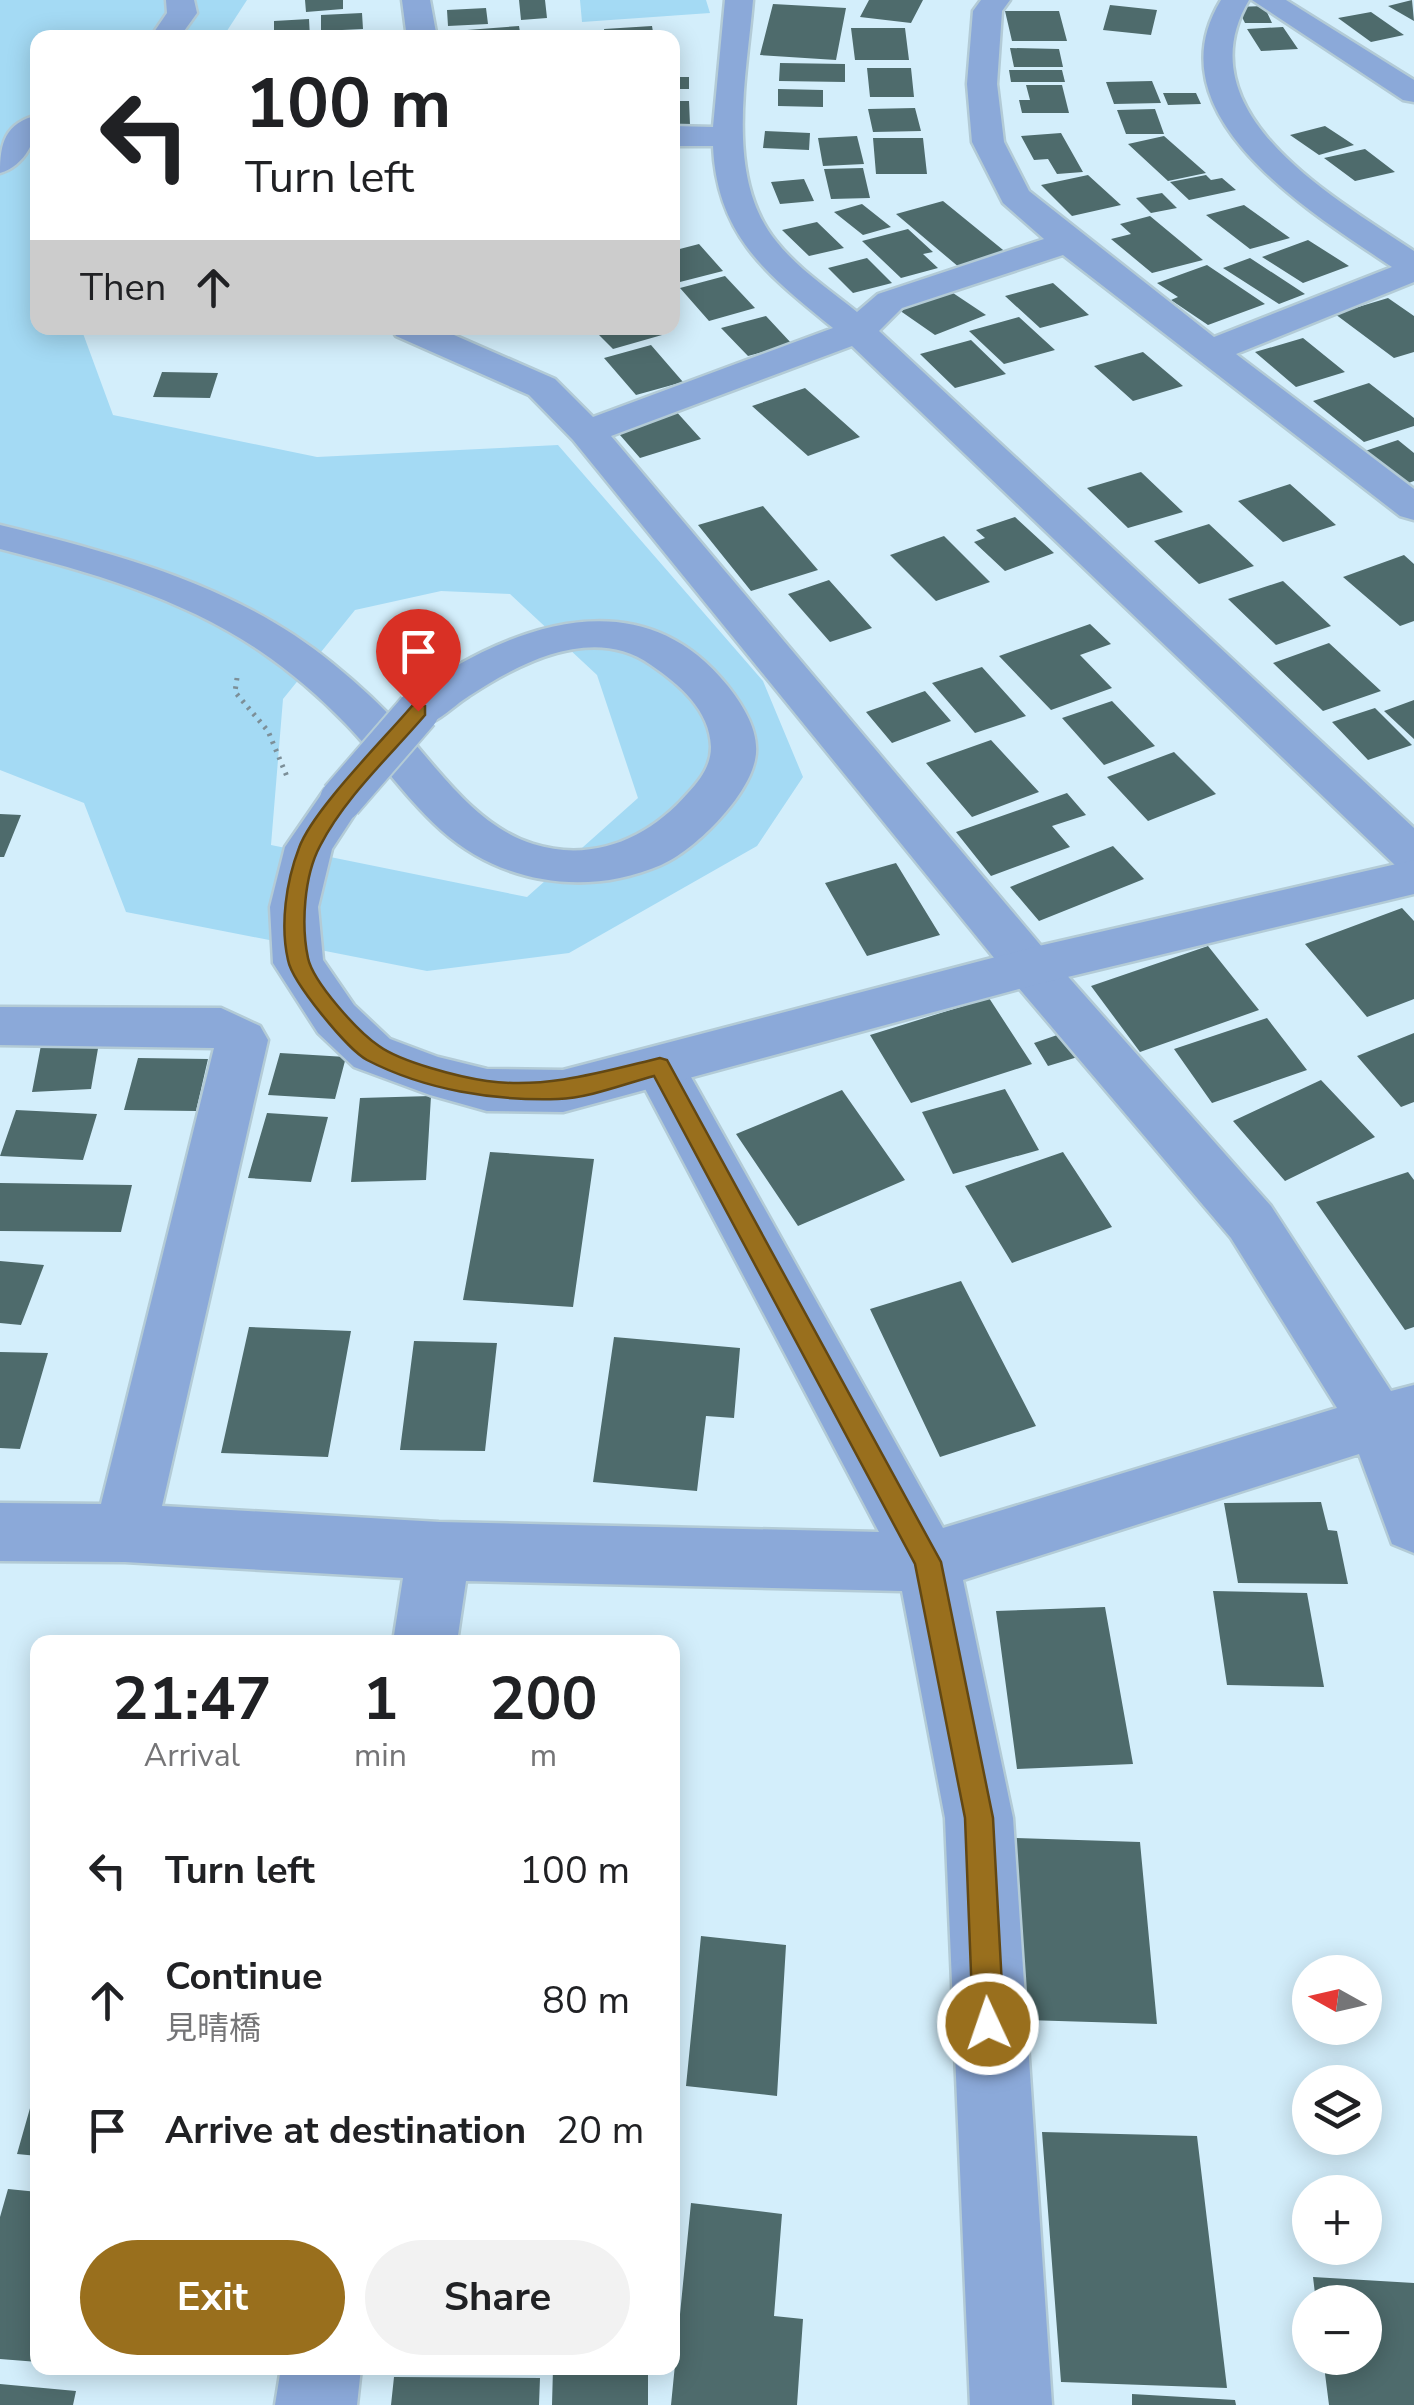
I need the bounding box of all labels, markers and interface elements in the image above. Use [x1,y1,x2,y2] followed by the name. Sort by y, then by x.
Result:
[245,56,451,152] text: 100 m
[80,70,210,200] icon: left
[245,147,414,208] text: Turn left
[186,260,241,315] icon: ahead
[80,262,166,313] text: Then
[376,609,461,712] pin
[391,624,446,679] icon: arrive
[113,1658,271,1740] text: 21:47
[362,1658,398,1740] text: 1
[489,1658,597,1740] text: 200
[144,1734,240,1777] text: Arrival
[354,1734,407,1777] text: min
[530,1734,557,1777] text: m
[80,1843,135,1898] icon: left
[165,1845,315,1896] text: Turn left
[519,1845,630,1896] text: 100 m
[165,1951,323,2002] text: Continue
[1292,1955,1382,2045] north arrow
[1292,1955,1382,2375] map controls
[936,1972,1040,2076] position arrow
[80,1973,135,2028] icon: ahead
[542,1975,630,2026] text: 80 m
[165,2007,261,2050] text: 見晴橋
[1292,2065,1382,2155] button: layers
[80,2103,135,2158] icon: arrive
[165,2105,526,2156] text: Arrive at destination
[556,2105,644,2156] text: 20 m
[1292,2175,1382,2265] button: +
[80,2240,345,2355] button: Exit
[365,2240,630,2355] button: Share
[1292,2285,1382,2375] button: −

